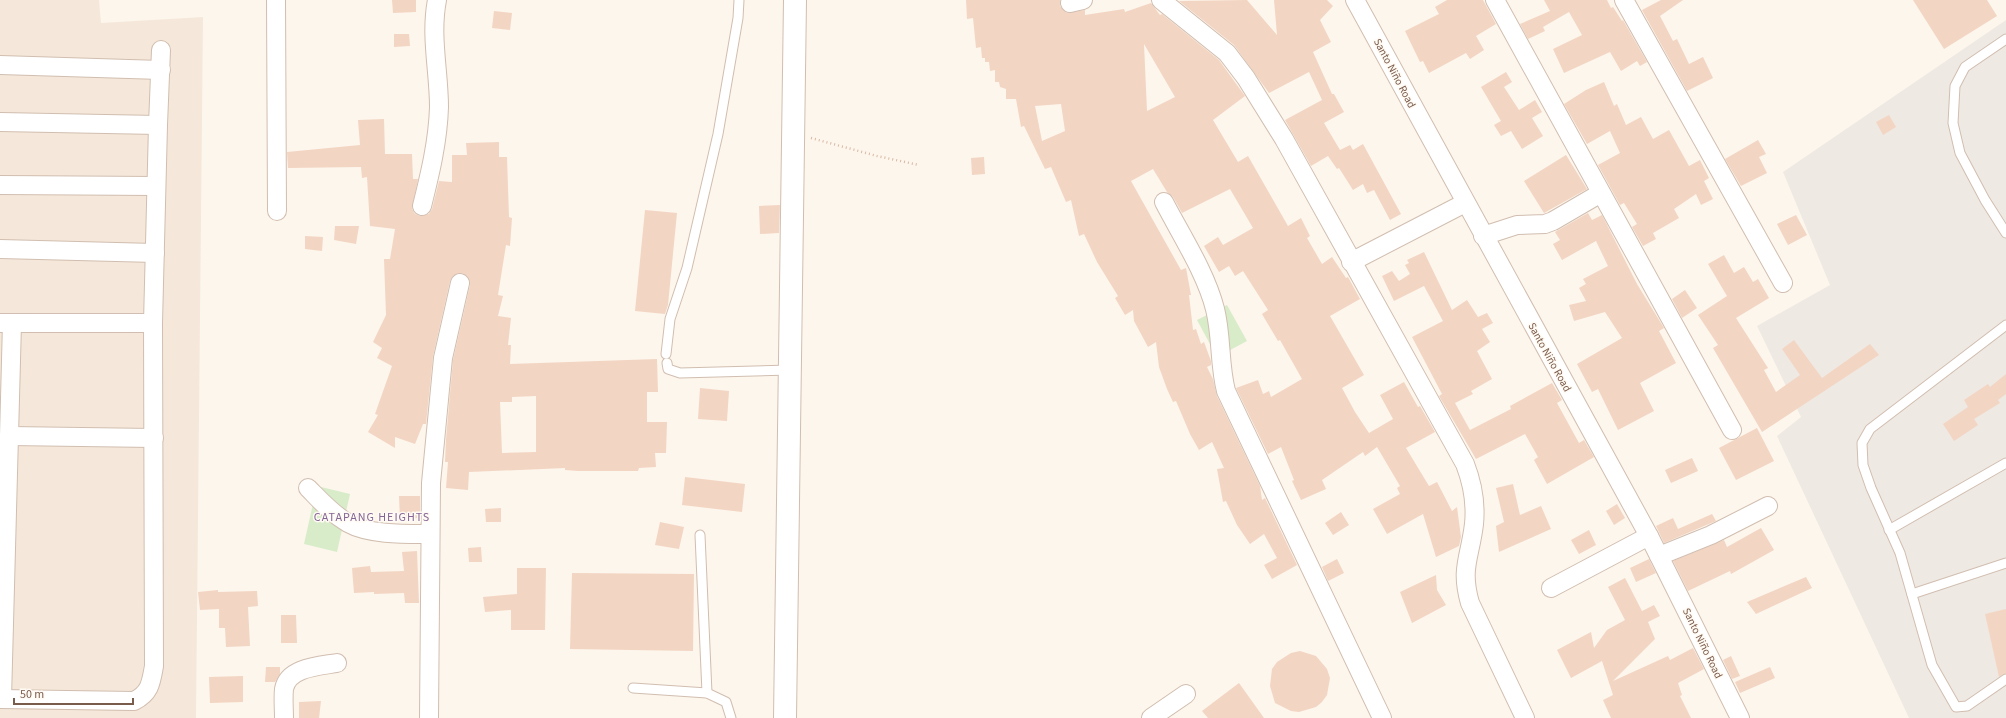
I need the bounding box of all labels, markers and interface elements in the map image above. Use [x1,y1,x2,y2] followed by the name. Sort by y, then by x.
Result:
[1370,36,1419,111] street label: Santo Niño Road
[1524,320,1575,394] street label: Santo Niño Road
[314,509,430,526] district label: CATAPANG HEIGHTS
[1679,605,1726,681] street label: Santo Niño Road
[14,680,133,706] scale bar
[20,686,44,703] text: 50 m

